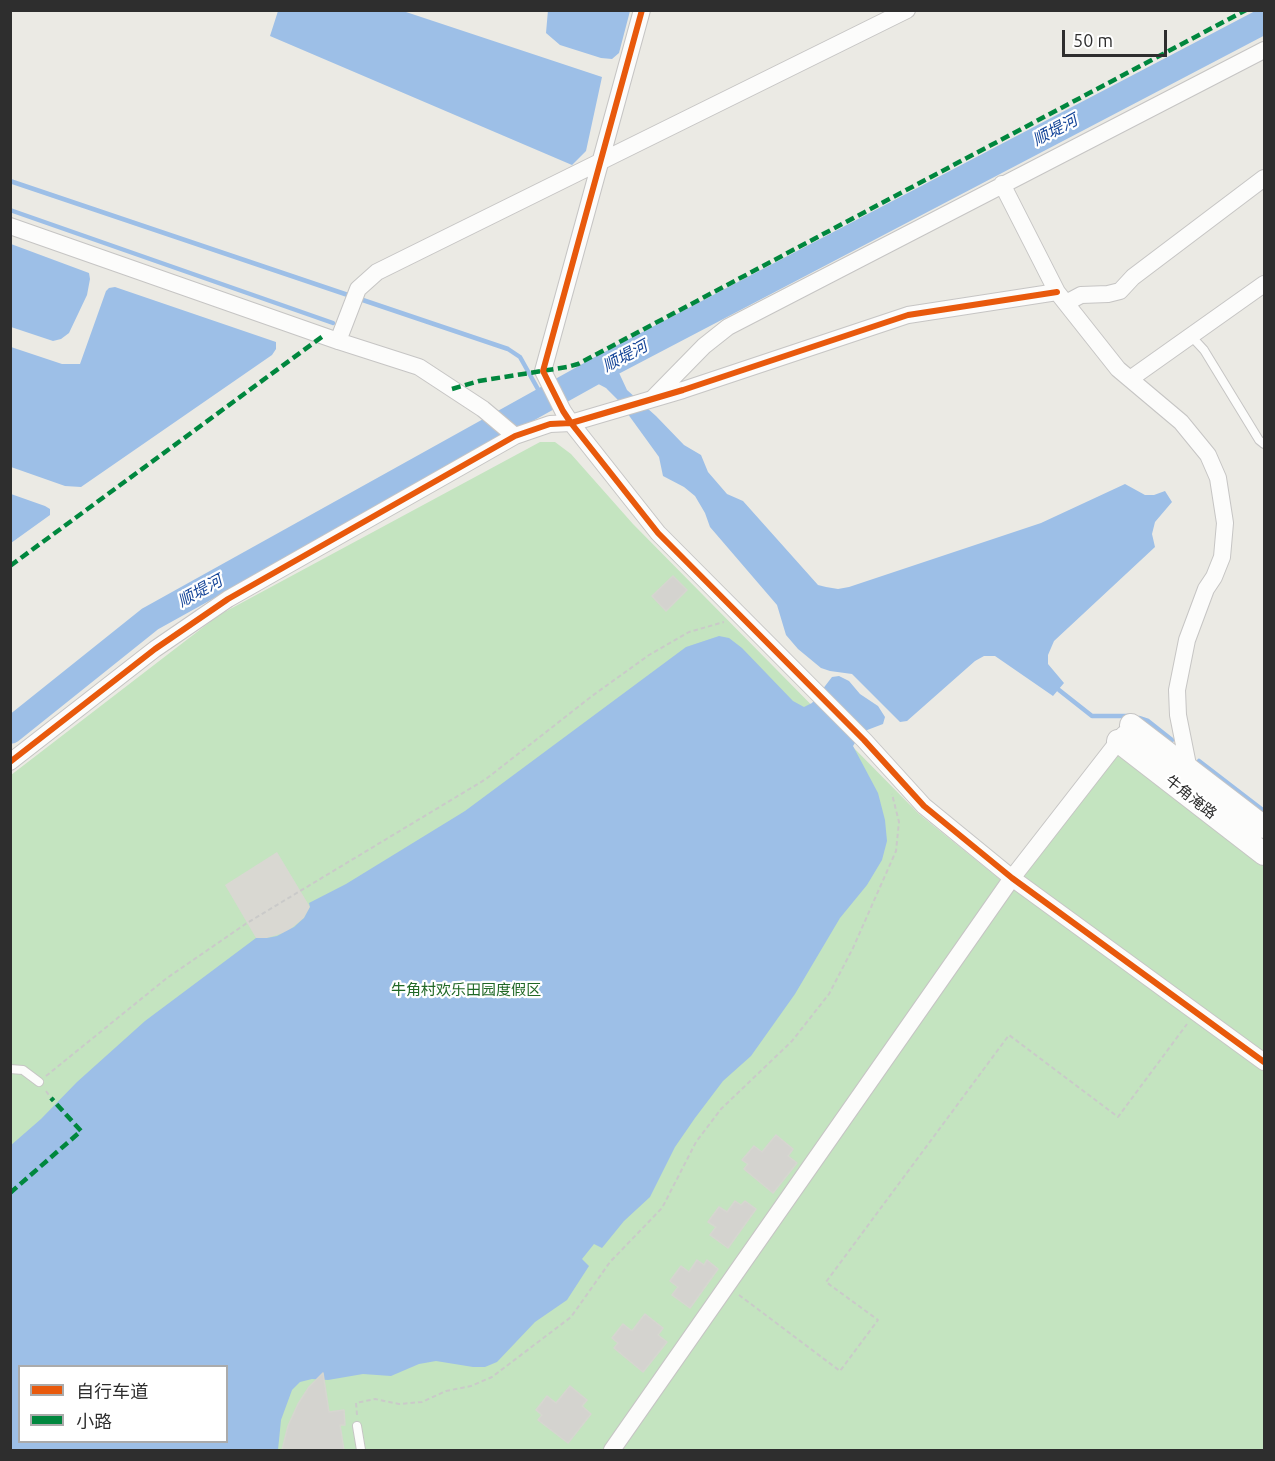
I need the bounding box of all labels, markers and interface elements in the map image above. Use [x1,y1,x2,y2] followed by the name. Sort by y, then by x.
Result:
[1065,18,1170,56] scale bar
[1073,30,1113,50] text: 50 m
[1029,110,1081,150] water label: 顺堤河
[599,336,651,376] water label: 顺堤河
[174,571,226,611] water label: 顺堤河
[1162,771,1220,823] street label: 牛角淹路
[391,981,541,999] park label: 牛角村欢乐田园度假区
[18,1365,228,1443] legend
[76,1381,148,1401] text: 自行车道
[76,1411,112,1431] text: 小路

